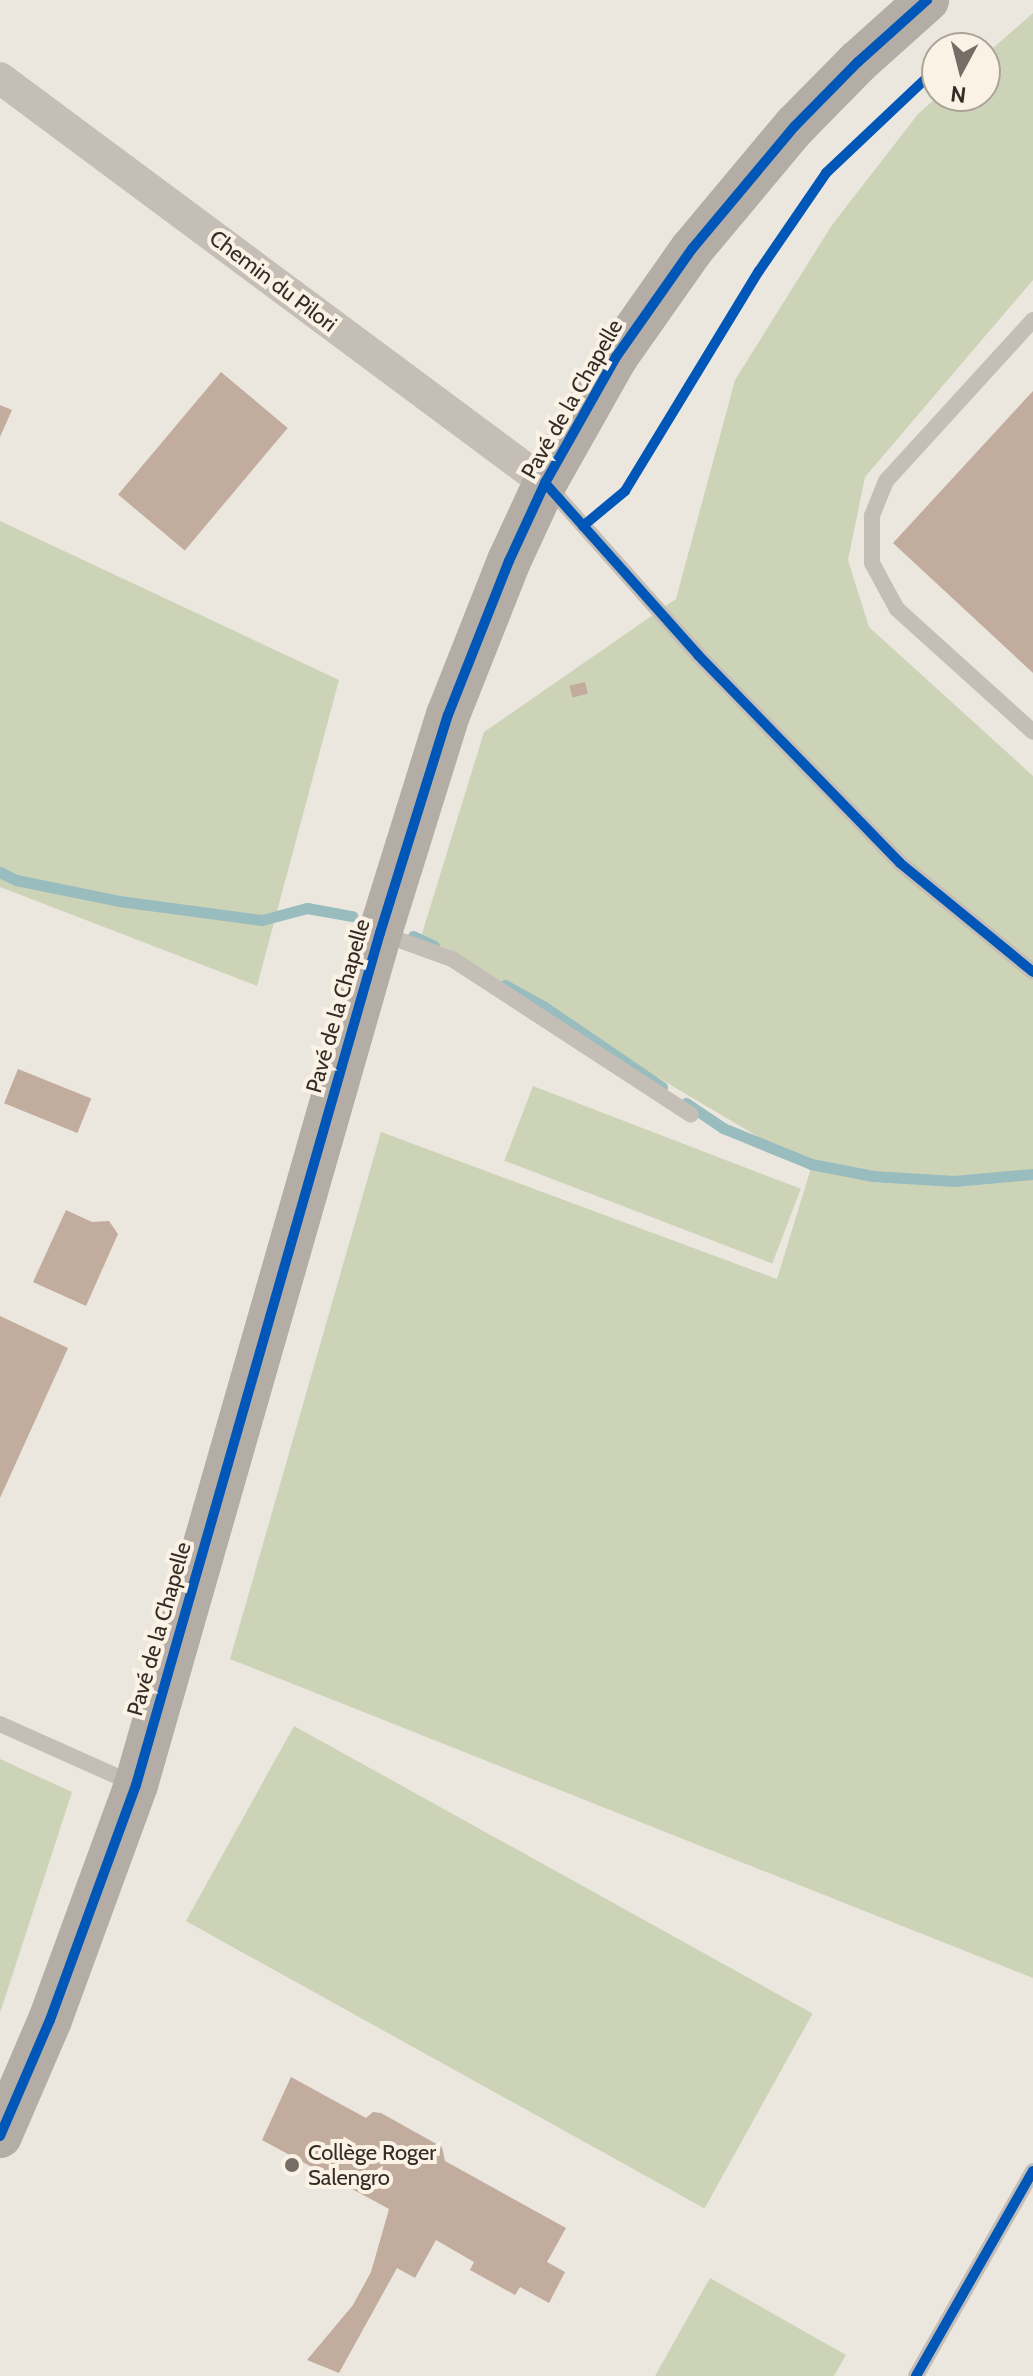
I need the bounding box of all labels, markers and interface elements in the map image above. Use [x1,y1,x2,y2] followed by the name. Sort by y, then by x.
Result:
[921,32,1001,112] north arrow
[949,80,968,109] text: N
[204,225,342,337] street label: Chemin du Pilori
[516,315,628,483] street label: Pavé de la Chapelle
[301,916,375,1096] street label: Pavé de la Chapelle
[122,1539,196,1719] street label: Pavé de la Chapelle
[308,2139,436,2190] place label: Collège Roger Salengro
[283,2156,301,2174] marker: Collège Roger Salengro

